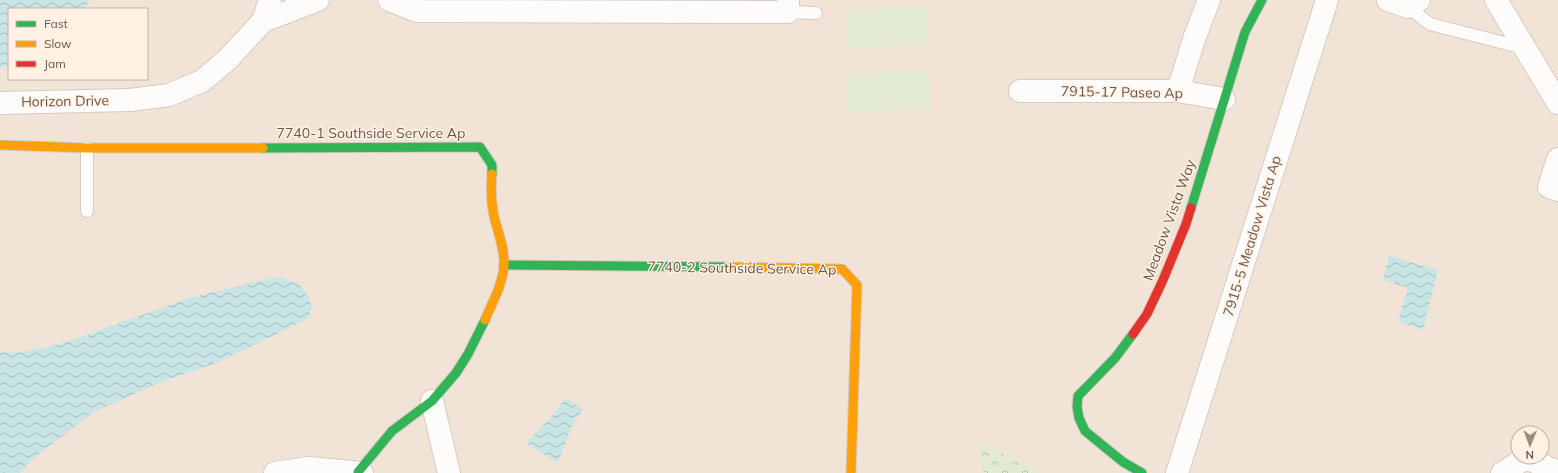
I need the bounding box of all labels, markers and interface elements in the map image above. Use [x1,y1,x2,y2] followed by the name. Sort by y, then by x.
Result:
[8,8,148,80] legend
[44,16,68,31] text: Fast
[44,36,72,51] text: Slow
[44,56,66,71] text: Jam
[1061,82,1183,102] street label: 7915-17 Paseo Ap
[21,91,109,111] street label: Horizon Drive
[277,124,465,142] street label: 7740-1 Southside Service Ap
[1219,153,1285,319] street label: 7915-5 Meadow Vista Ap
[1139,156,1199,283] street label: Meadow Vista Way
[647,257,837,279] street label: 7740-2 Southside Service Ap
[1510,425,1550,465] north arrow
[1526,448,1534,462] text: N

